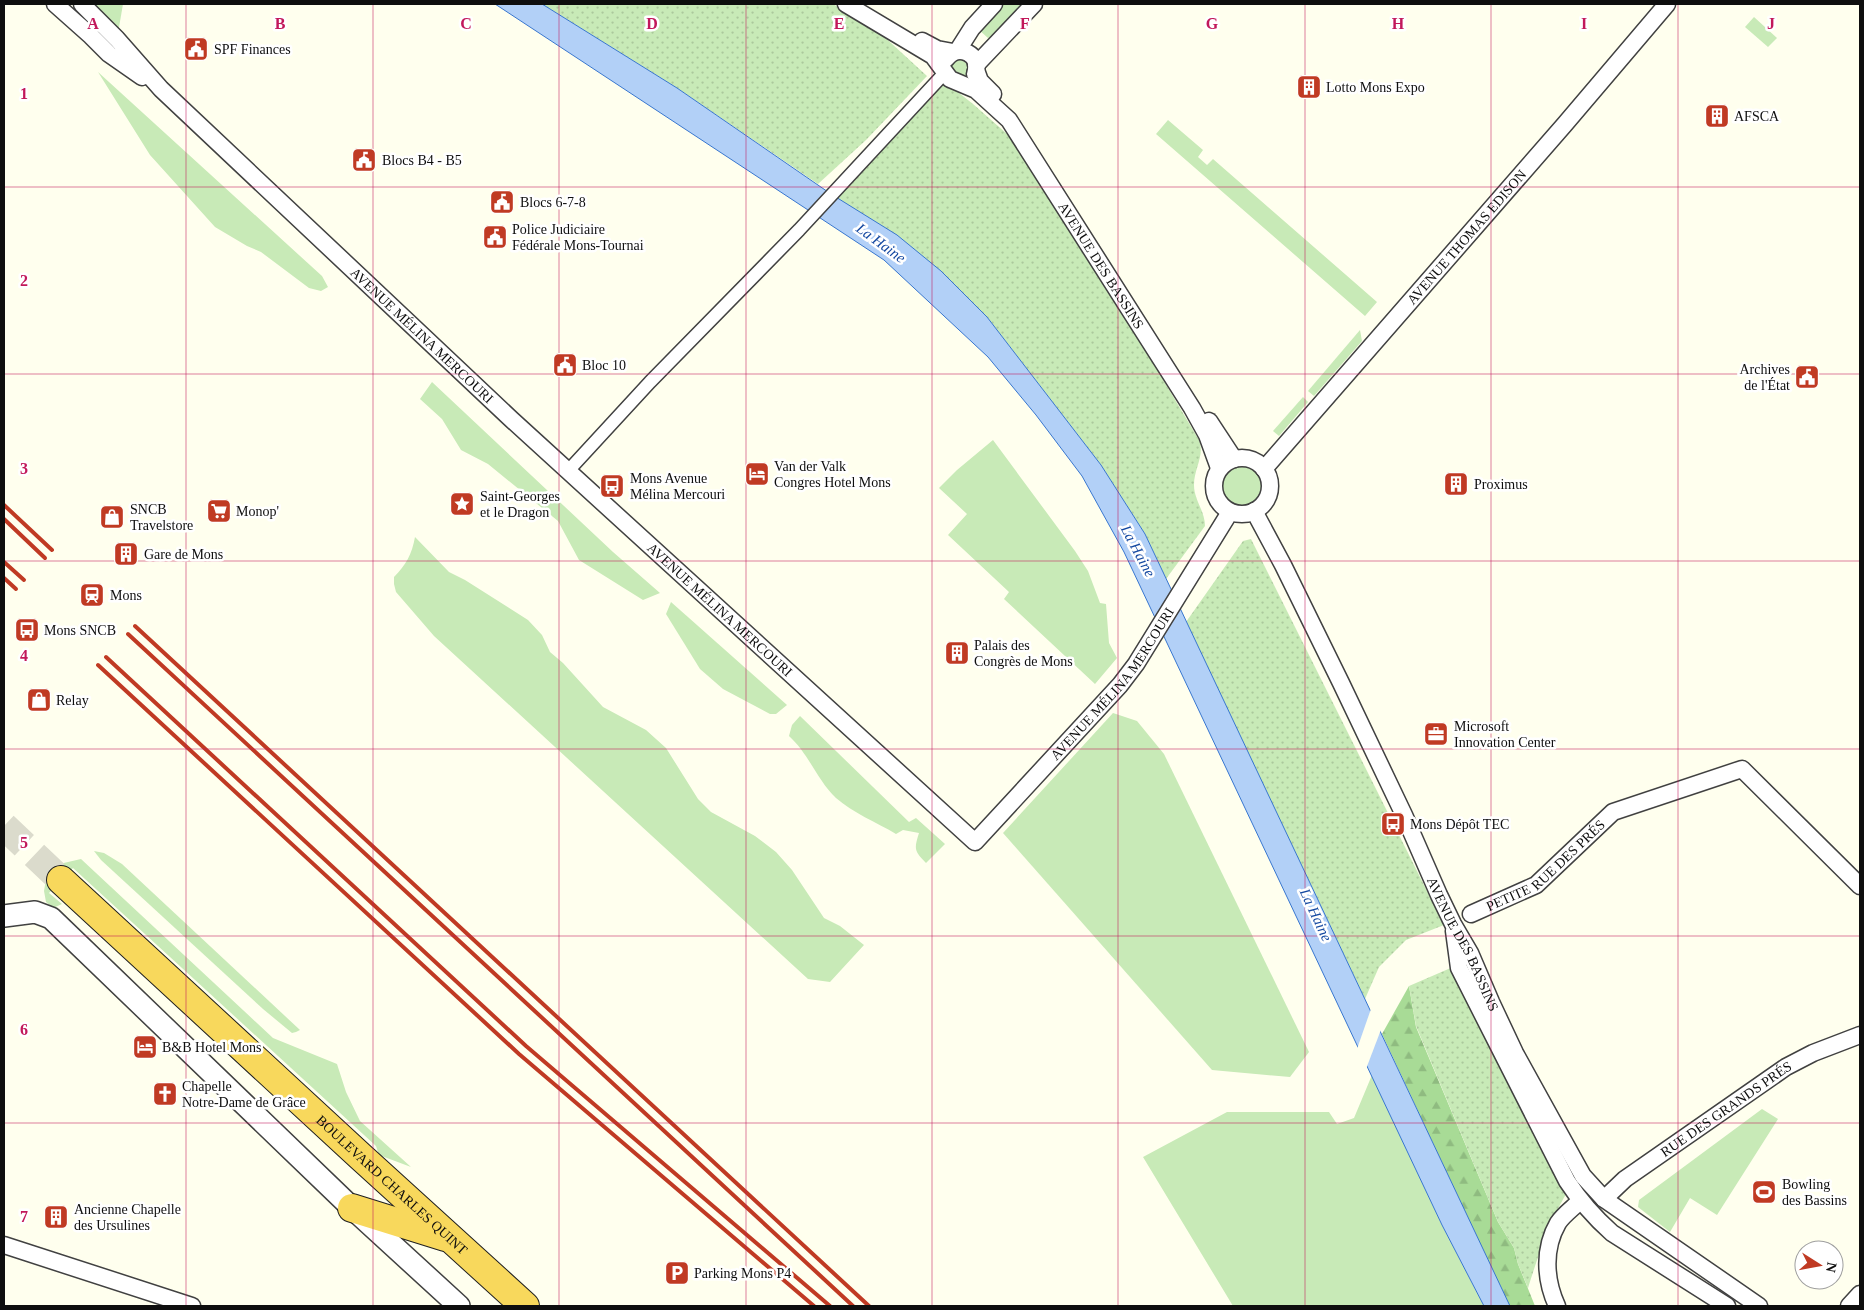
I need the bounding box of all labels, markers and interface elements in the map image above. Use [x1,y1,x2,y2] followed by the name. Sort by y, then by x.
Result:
[87,15,99,32] text: A
[275,15,286,32] text: B
[460,15,472,32] text: C
[646,15,658,32] text: D
[834,15,844,32] text: E
[1020,15,1030,32] text: F
[1206,15,1219,32] text: G
[1392,15,1405,32] text: H
[1581,15,1587,32] text: I
[1767,15,1775,32] text: J
[183,36,209,62] public building icon: SPF Finances
[214,42,291,57] place label: SPF Finances
[1296,74,1322,100] building icon: Lotto Mons Expo
[1326,80,1425,95] place label: Lotto Mons Expo
[20,85,28,102] text: 1
[1704,103,1730,129] building icon: AFSCA
[1734,109,1780,124] place label: AFSCA
[351,147,377,173] public building icon: Blocs B4 - B5
[382,153,462,168] place label: Blocs B4 - B5
[1404,167,1529,307] street label: AVENUE THOMAS EDISON
[489,189,515,215] public building icon: Blocs 6-7-8
[520,195,586,210] place label: Blocs 6-7-8
[1056,199,1147,331] street label: AVENUE DES BASSINS
[853,219,909,266] water label: La Haine
[512,222,644,253] place label: Police Judiciaire Fédérale Mons-Tournai
[482,224,508,250] public building icon: Police Judiciaire Fédérale Mons-Tournai
[348,264,497,406] street label: AVENUE MÉLINA MERCOURI
[20,272,28,289] text: 2
[552,352,578,378] public building icon: Bloc 10
[582,358,626,373] place label: Bloc 10
[1739,362,1790,393] place label: Archives de l'État
[1794,364,1820,390] public building icon: Archives de l'État
[774,459,891,490] place label: Van der Valk Congres Hotel Mons
[20,460,28,477] text: 3
[744,461,770,487] hotel icon: Van der Valk Congres Hotel Mons
[630,471,725,502] place label: Mons Avenue Mélina Mercouri
[1443,471,1469,497] building icon: Proximus
[599,473,625,499] bus stop icon: Mons Avenue Mélina Mercouri
[1474,477,1528,492] place label: Proximus
[480,489,560,520] place label: Saint-Georges et le Dragon
[449,491,475,517] place icon: Saint-Georges et le Dragon
[206,498,232,524] supermarket icon: Monop'
[130,502,193,533] place label: SNCB Travelstore
[99,504,125,530] shop icon: SNCB Travelstore
[236,504,279,519] place label: Monop'
[1117,522,1158,580] water label: La Haine
[645,540,796,679] street label: AVENUE MÉLINA MERCOURI
[113,541,139,567] building icon: Gare de Mons
[144,547,223,562] place label: Gare de Mons
[79,582,105,608] station icon: Mons
[110,588,142,603] place label: Mons
[1047,604,1177,763] street label: AVENUE MÉLINA MERCOURI
[14,617,40,643] bus stop icon: Mons SNCB
[44,623,116,638] place label: Mons SNCB
[974,638,1073,669] place label: Palais des Congrès de Mons
[944,640,970,666] building icon: Palais des Congrès de Mons
[20,647,28,664] text: 4
[26,687,52,713] shop icon: Relay
[56,693,89,708] place label: Relay
[1454,719,1556,750] place label: Microsoft Innovation Center
[1423,721,1449,747] office icon: Microsoft Innovation Center
[1380,811,1406,837] bus stop icon: Mons Dépôt TEC
[1410,817,1509,832] place label: Mons Dépôt TEC
[1484,817,1608,914] street label: PETITE RUE DES PRÉS
[20,834,28,851] text: 5
[1425,875,1502,1013] street label: AVENUE DES BASSINS
[1296,885,1335,944] water label: La Haine
[20,1021,28,1038] text: 6
[132,1034,158,1060] hotel icon: B&B Hotel Mons
[162,1040,262,1055] place label: B&B Hotel Mons
[1658,1058,1794,1160] street label: RUE DES GRANDS PRÉS
[182,1079,306,1110] place label: Chapelle Notre-Dame de Grâce
[152,1081,178,1107] church icon: Chapelle Notre-Dame de Grâce
[313,1112,471,1258] street label: BOULEVARD CHARLES QUINT
[1782,1177,1847,1208] place label: Bowling des Bassins
[1751,1179,1777,1205] sports icon: Bowling des Bassins
[74,1202,181,1233] place label: Ancienne Chapelle des Ursulines
[43,1204,69,1230] building icon: Ancienne Chapelle des Ursulines
[20,1208,28,1225] text: 7
[1794,1240,1844,1290] north arrow
[664,1260,690,1286] parking icon: Parking Mons P4
[1823,1261,1840,1274] text: N
[694,1266,791,1281] place label: Parking Mons P4

